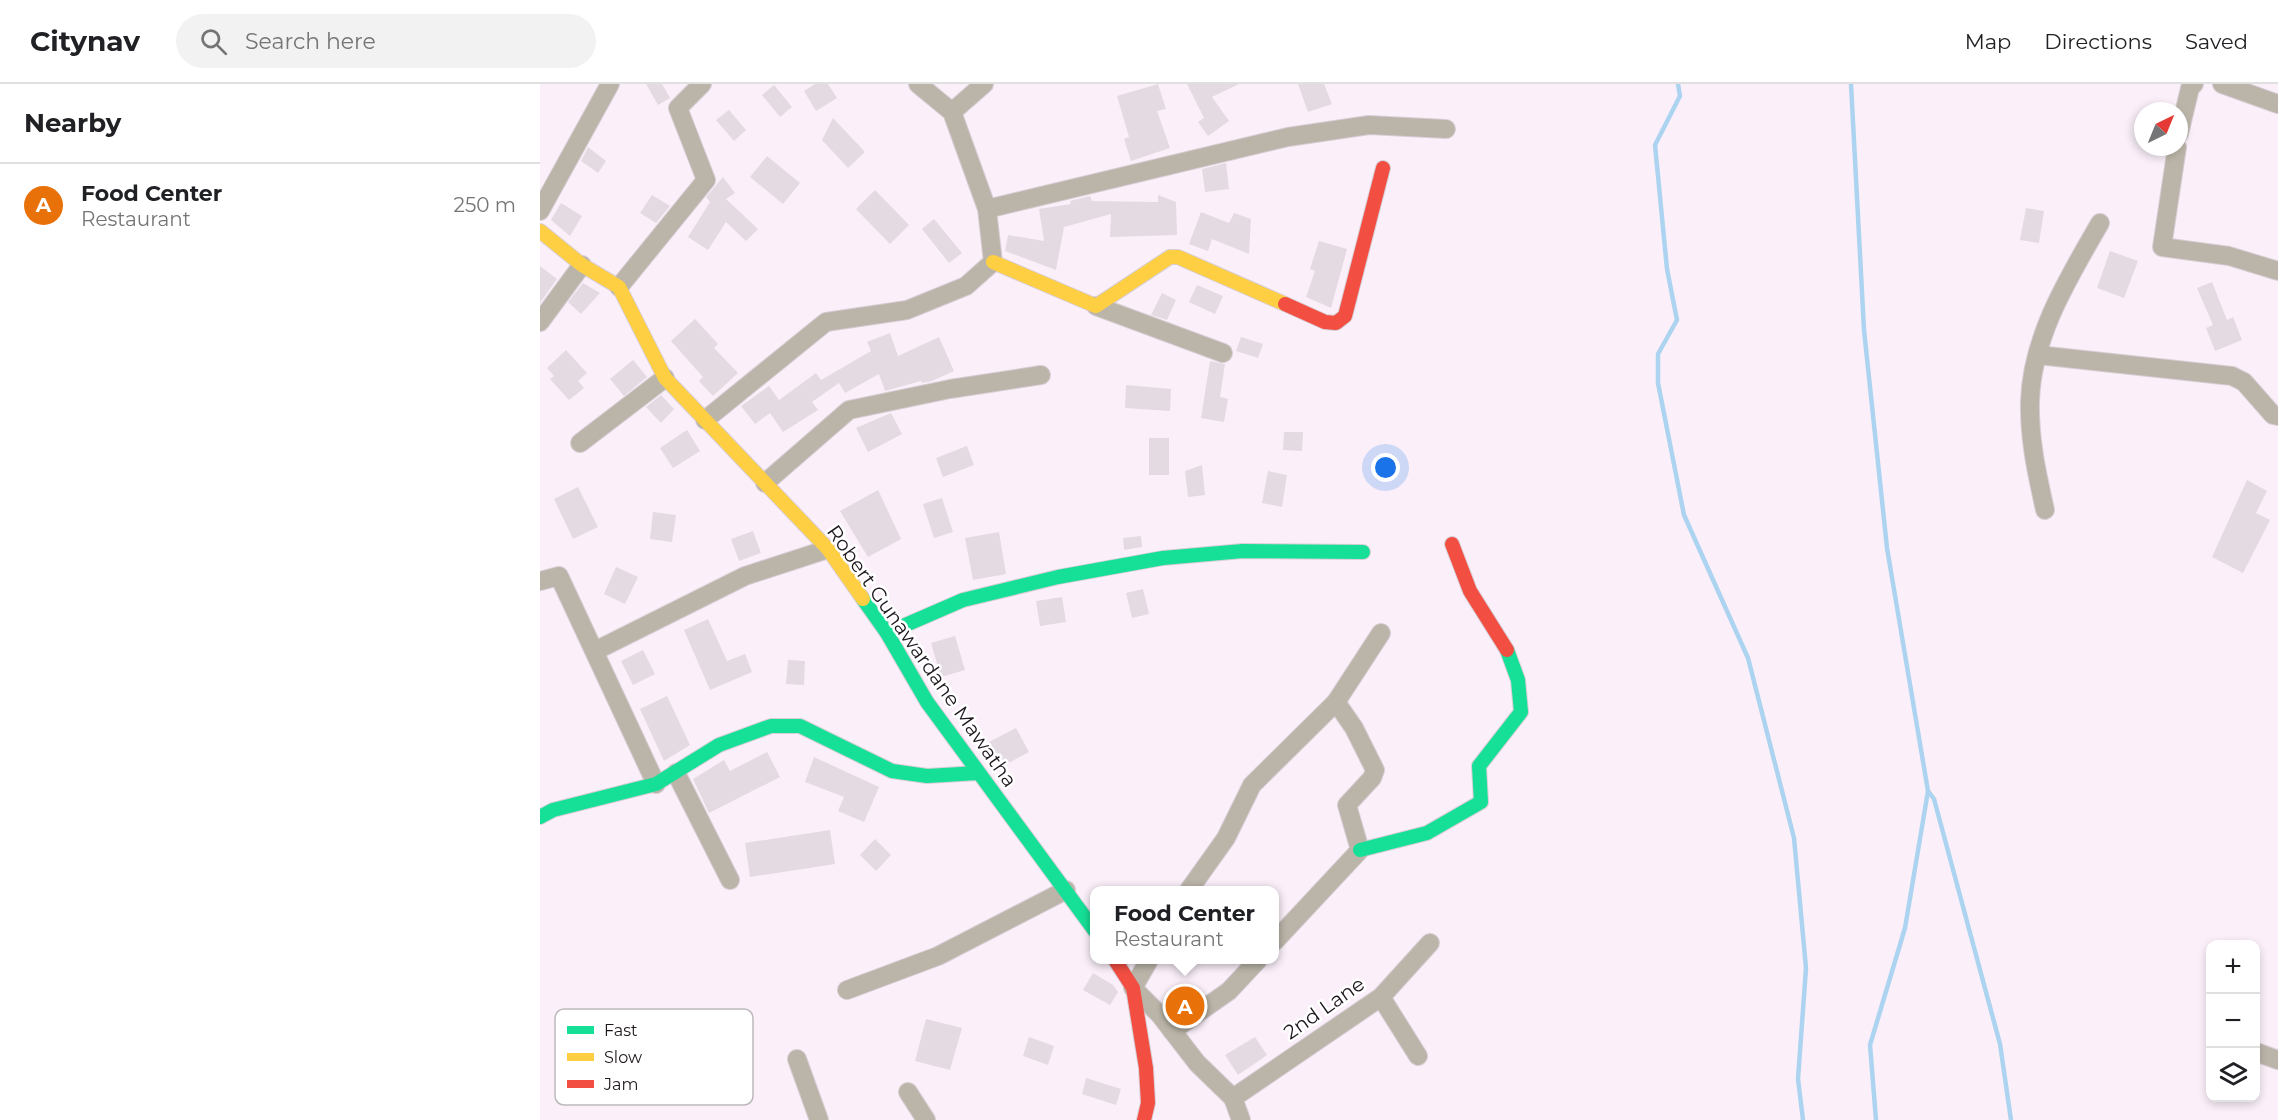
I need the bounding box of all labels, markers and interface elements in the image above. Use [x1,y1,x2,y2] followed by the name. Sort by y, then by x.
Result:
[176,14,596,68] search box
[30,24,140,58] text: Citynav
[197,25,230,58] icon: search
[245,28,376,55] text: Search here
[1965,29,2011,54] text: Map
[2044,29,2152,54] text: Directions
[2185,29,2248,54] text: Saved
[2134,102,2188,156] north arrow
[24,107,121,139] text: Nearby
[81,180,222,207] text: Food Center
[36,193,51,217] text: A
[454,193,516,217] text: 250 m
[81,207,191,231] text: Restaurant
[1371,453,1400,482] your location
[822,520,1022,792] street label: Robert Gunawardane Mawatha
[1090,886,1279,964] popup
[1114,900,1255,927] text: Food Center
[1114,927,1224,951] text: Restaurant
[2206,940,2260,1102] map controls
[2206,940,2260,994] button: +
[1279,972,1369,1044] street label: 2nd Lane
[1166,984,1204,1028] pin: A
[2206,994,2260,1048] button: −
[555,1009,753,1105] legend
[604,1021,638,1040] text: Fast
[604,1048,642,1067] text: Slow
[2206,1048,2260,1102] button: layers
[603,1075,638,1094] text: Jam

